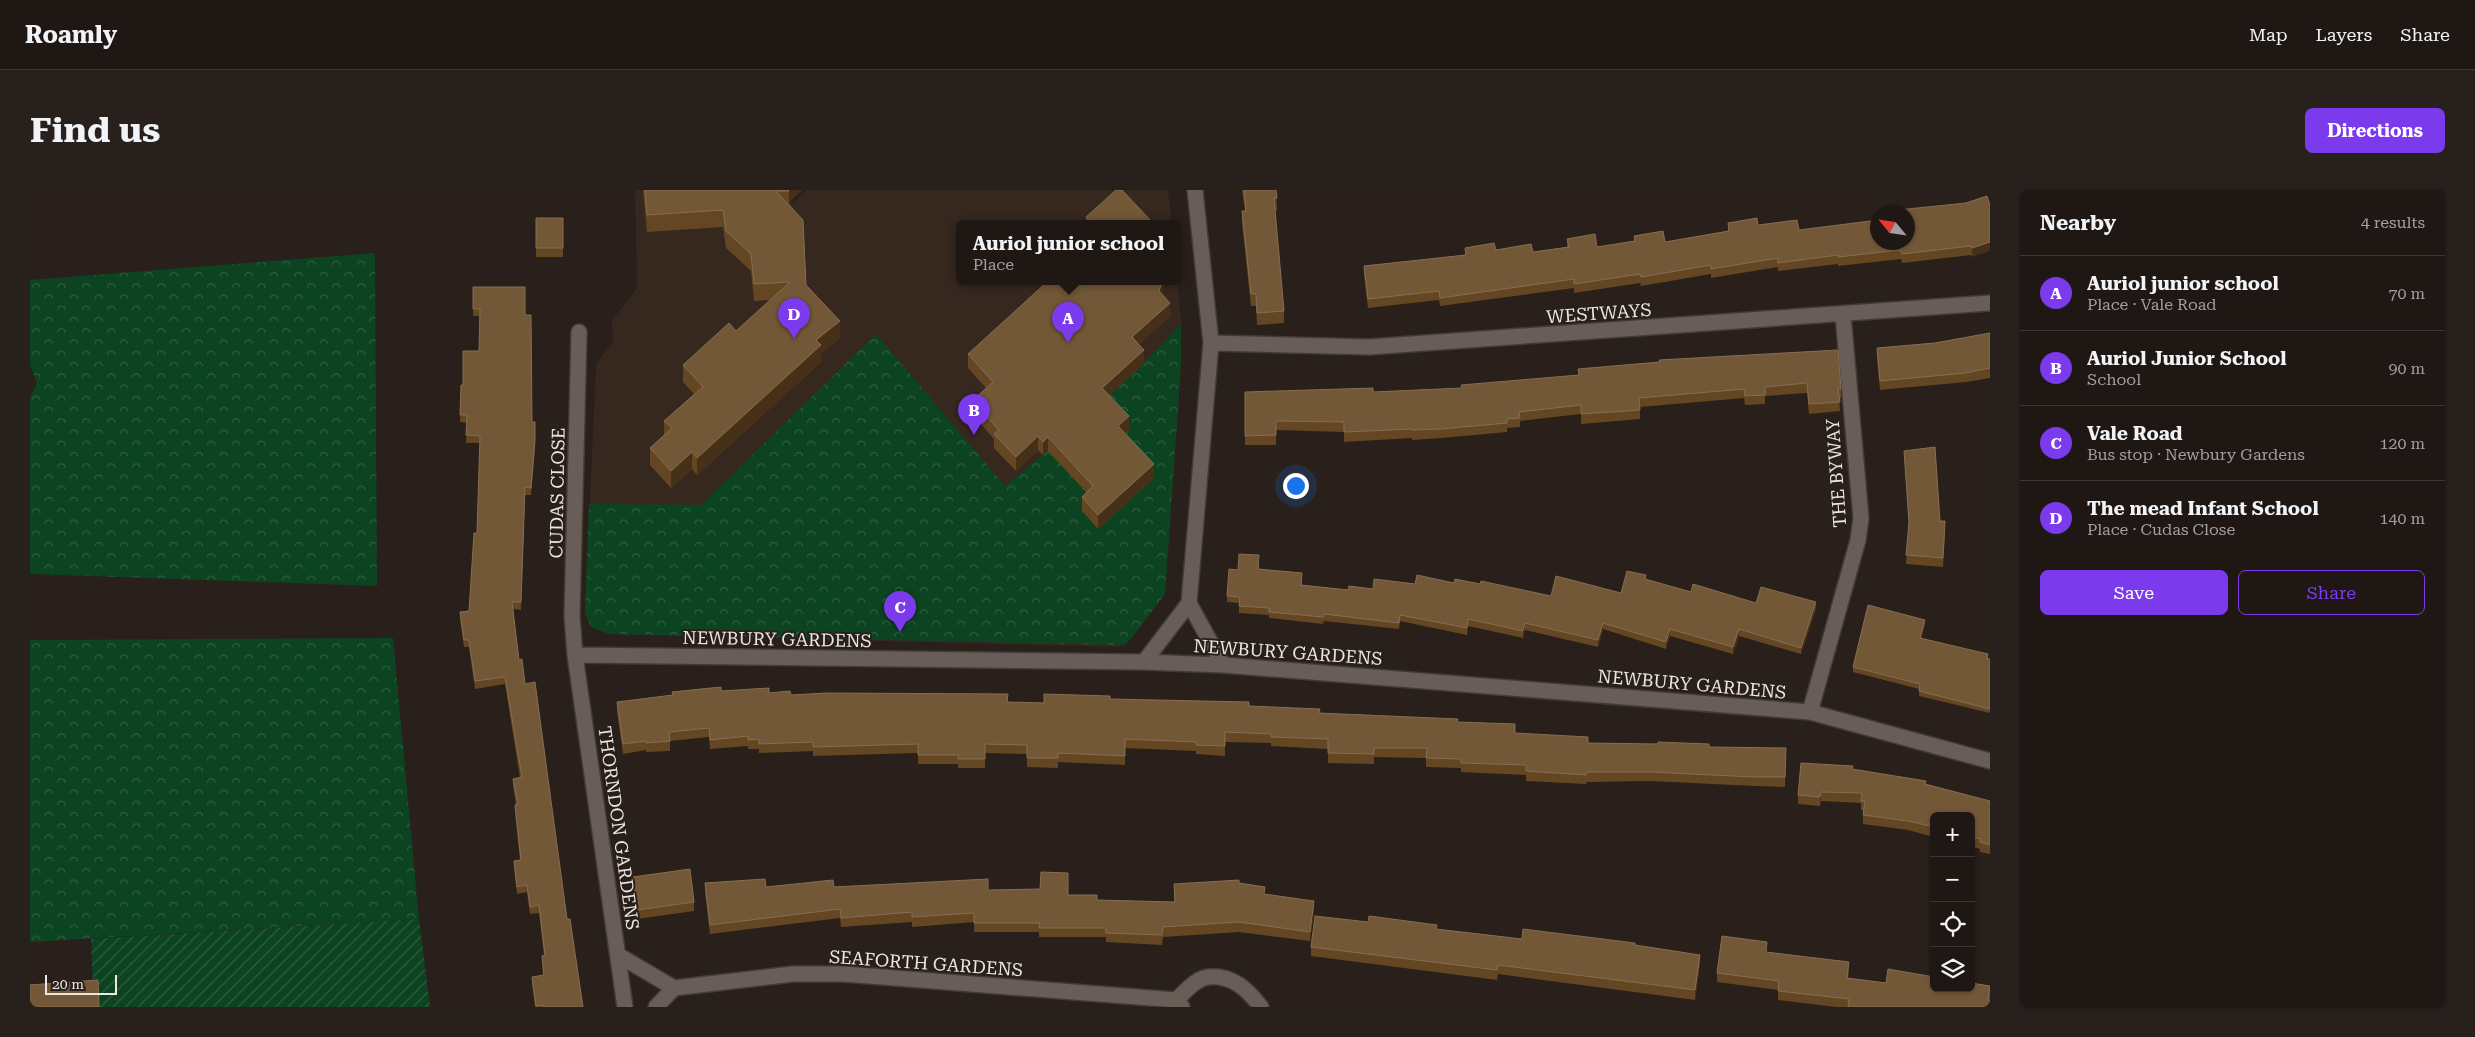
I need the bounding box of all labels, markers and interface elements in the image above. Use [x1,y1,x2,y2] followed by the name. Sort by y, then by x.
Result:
[25,21,117,49] text: Roamly
[2249,24,2288,45] text: Map
[2316,24,2372,45] text: Layers
[2400,24,2450,45] text: Share
[2305,108,2445,153] button: Directions
[30,110,160,151] text: Find us
[1870,205,1915,250] north arrow
[2040,211,2116,235] text: Nearby
[2361,213,2425,232] text: 4 results
[956,220,1181,285] popup
[973,232,1164,255] text: Auriol junior school
[973,255,1014,274] text: Place
[2087,272,2279,295] text: Auriol junior school
[2050,284,2062,303] text: A
[2388,284,2425,303] text: 70 m
[2087,295,2216,314] text: Place · Vale Road
[778,298,810,339] pin: D
[1546,299,1652,327] street label: WESTWAYS
[1052,302,1084,343] pin: A
[2087,347,2286,370] text: Auriol Junior School
[2050,359,2062,378] text: B
[2388,359,2425,378] text: 90 m
[2087,370,2141,389] text: School
[958,394,990,435] pin: B
[1822,417,1850,528] street label: THE BYWAY
[2087,422,2182,445] text: Vale Road
[545,427,569,559] street label: CUDAS CLOSE
[2050,434,2062,453] text: C
[2379,434,2425,453] text: 120 m
[2087,445,2305,464] text: Bus stop · Newbury Gardens
[1283,473,1309,499] your location
[2087,497,2319,520] text: The mead Infant School
[2050,509,2062,528] text: D
[2379,509,2425,528] text: 140 m
[2087,520,2235,539] text: Place · Cudas Close
[2040,570,2228,615] button: Save
[2238,570,2425,615] button: Share
[884,591,916,632] pin: C
[682,627,872,651] street label: NEWBURY GARDENS
[1193,635,1383,669] street label: NEWBURY GARDENS
[1597,665,1787,703] street label: NEWBURY GARDENS
[594,725,644,931] street label: THORNDON GARDENS
[1930,812,1975,992] map controls
[1930,812,1975,857] button: +
[1930,857,1975,902] button: −
[1930,902,1975,947] button: locate
[828,946,1024,980] street label: SEAFORTH GARDENS
[1930,947,1975,992] button: layers
[45,972,118,995] scale bar
[52,976,84,992] text: 20 m

